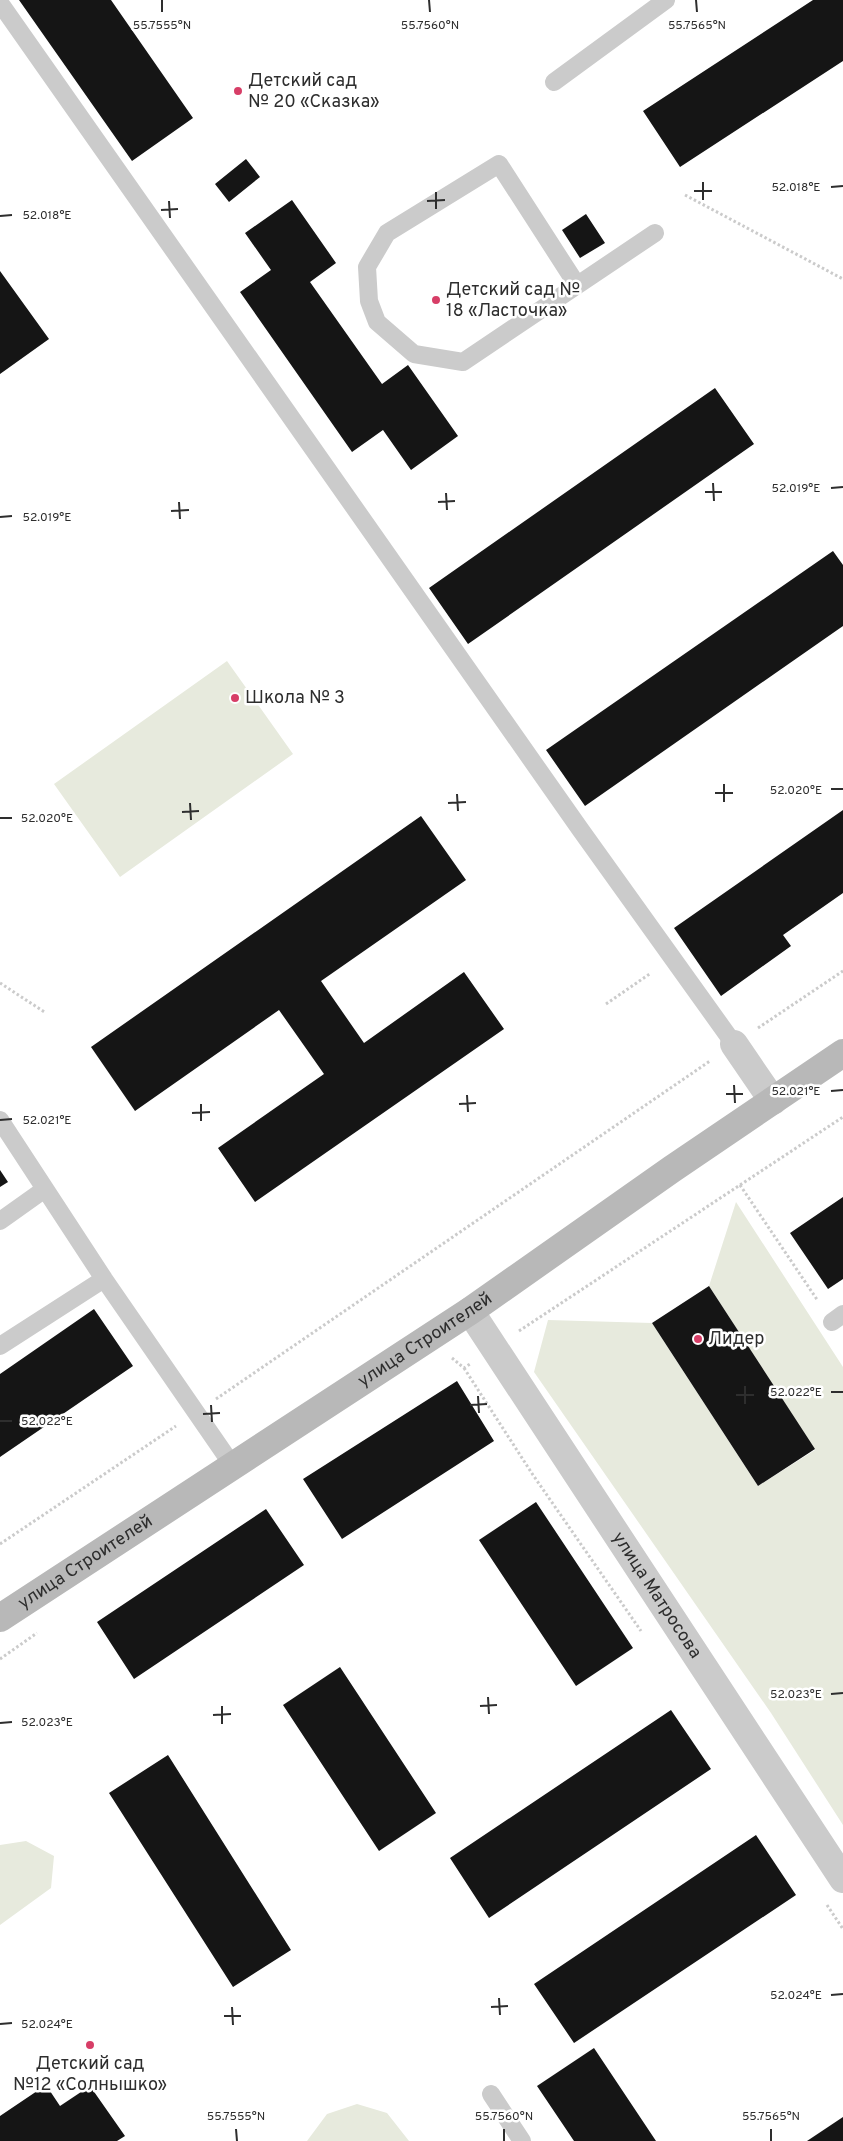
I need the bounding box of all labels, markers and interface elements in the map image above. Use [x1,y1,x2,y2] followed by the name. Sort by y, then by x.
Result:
[133,18,191,34] text: 55.7555°N
[401,18,459,34] text: 55.7560°N
[668,18,726,34] text: 55.7565°N
[248,70,380,114] place label: Детский сад № 20 «Сказка»
[232,85,244,97] marker: Детский сад № 20 «Сказка»
[771,180,821,196] text: 52.018°E
[22,208,72,224] text: 52.018°E
[446,279,580,323] place label: Детский сад № 18 «Ласточка»
[430,294,442,306] marker: Детский сад № 18 «Ласточка»
[772,481,820,497] text: 52.019°E
[23,510,71,526] text: 52.019°E
[245,687,345,710] place label: Школа № 3
[229,692,241,704] marker: Школа № 3
[770,783,822,799] text: 52.020°E
[21,811,73,827] text: 52.020°E
[771,1084,821,1100] text: 52.021°E
[22,1113,72,1129] text: 52.021°E
[354,1287,497,1393] street label: улица Строителей
[708,1328,765,1351] place label: Лидер
[692,1333,704,1345] marker: Лидер
[770,1385,822,1401] text: 52.022°E
[21,1414,73,1430] text: 52.022°E
[14,1510,157,1615] street label: улица Строителей
[607,1527,707,1663] street label: улица Матросова
[770,1687,822,1703] text: 52.023°E
[21,1715,73,1731] text: 52.023°E
[770,1988,822,2004] text: 52.024°E
[21,2017,73,2033] text: 52.024°E
[84,2039,96,2051] marker: Детский сад №12 «Солнышко»
[13,2053,167,2097] place label: Детский сад №12 «Солнышко»
[207,2109,265,2125] text: 55.7555°N
[475,2109,533,2125] text: 55.7560°N
[742,2109,800,2125] text: 55.7565°N

